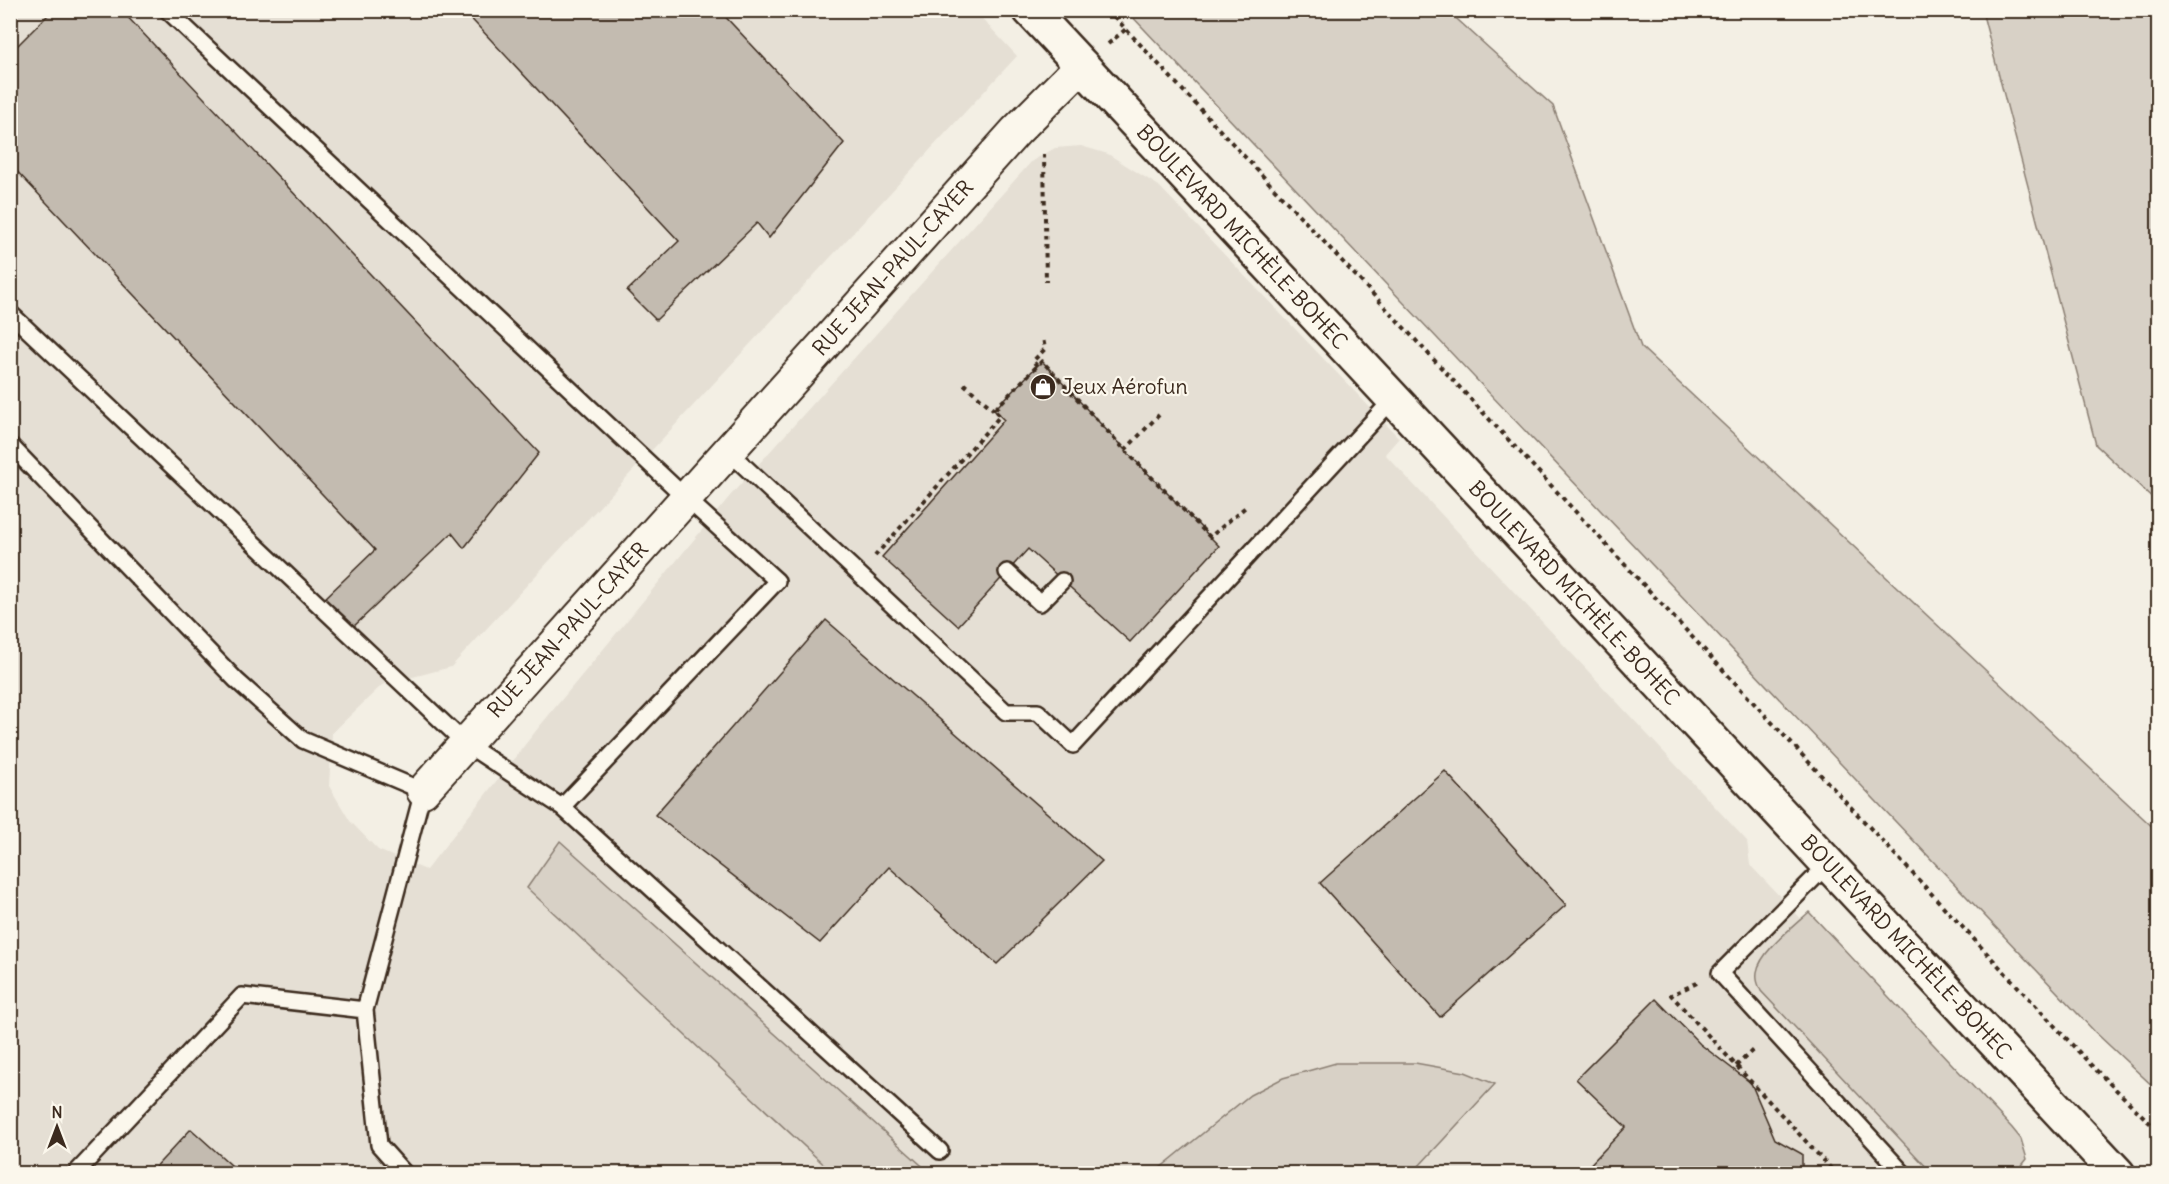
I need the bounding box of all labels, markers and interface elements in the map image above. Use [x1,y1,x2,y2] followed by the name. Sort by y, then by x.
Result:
[1131,119,1354,355] street label: BOULEVARD MICHÈLE-BOHEC
[806,174,979,361] street label: RUE JEAN-PAUL-CAYER
[1028,372,1058,402] shop icon: Jeux Aérofun
[1062,373,1188,400] place label: Jeux Aérofun
[1463,475,1686,711] street label: BOULEVARD MICHÈLE-BOHEC
[481,536,654,723] street label: RUE JEAN-PAUL-CAYER
[1795,829,2018,1065] street label: BOULEVARD MICHÈLE-BOHEC
[27,1097,87,1157] north arrow
[51,1102,63,1122] text: N

